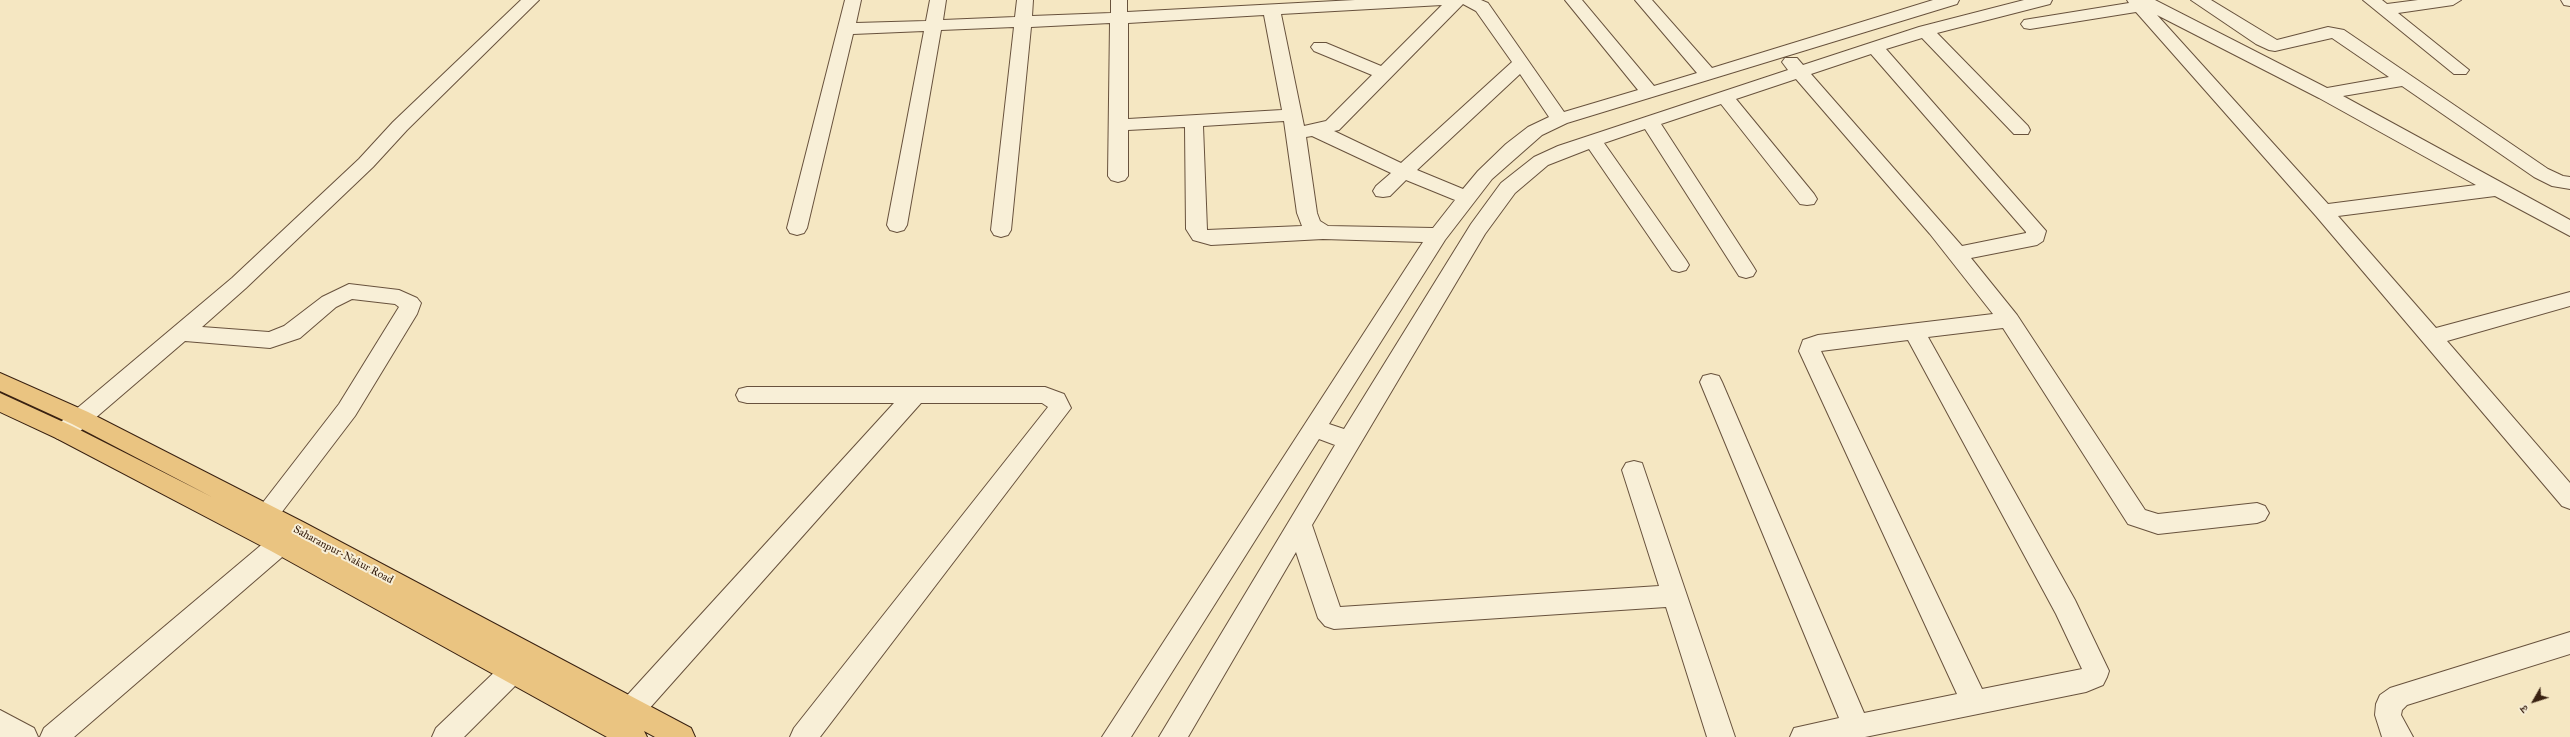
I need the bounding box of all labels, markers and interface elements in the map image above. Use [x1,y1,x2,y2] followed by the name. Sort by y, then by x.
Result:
[291,523,395,587] street label: Saharanpur-Nakur Road
[2514,681,2554,721] north arrow
[2517,703,2531,715] text: उ

